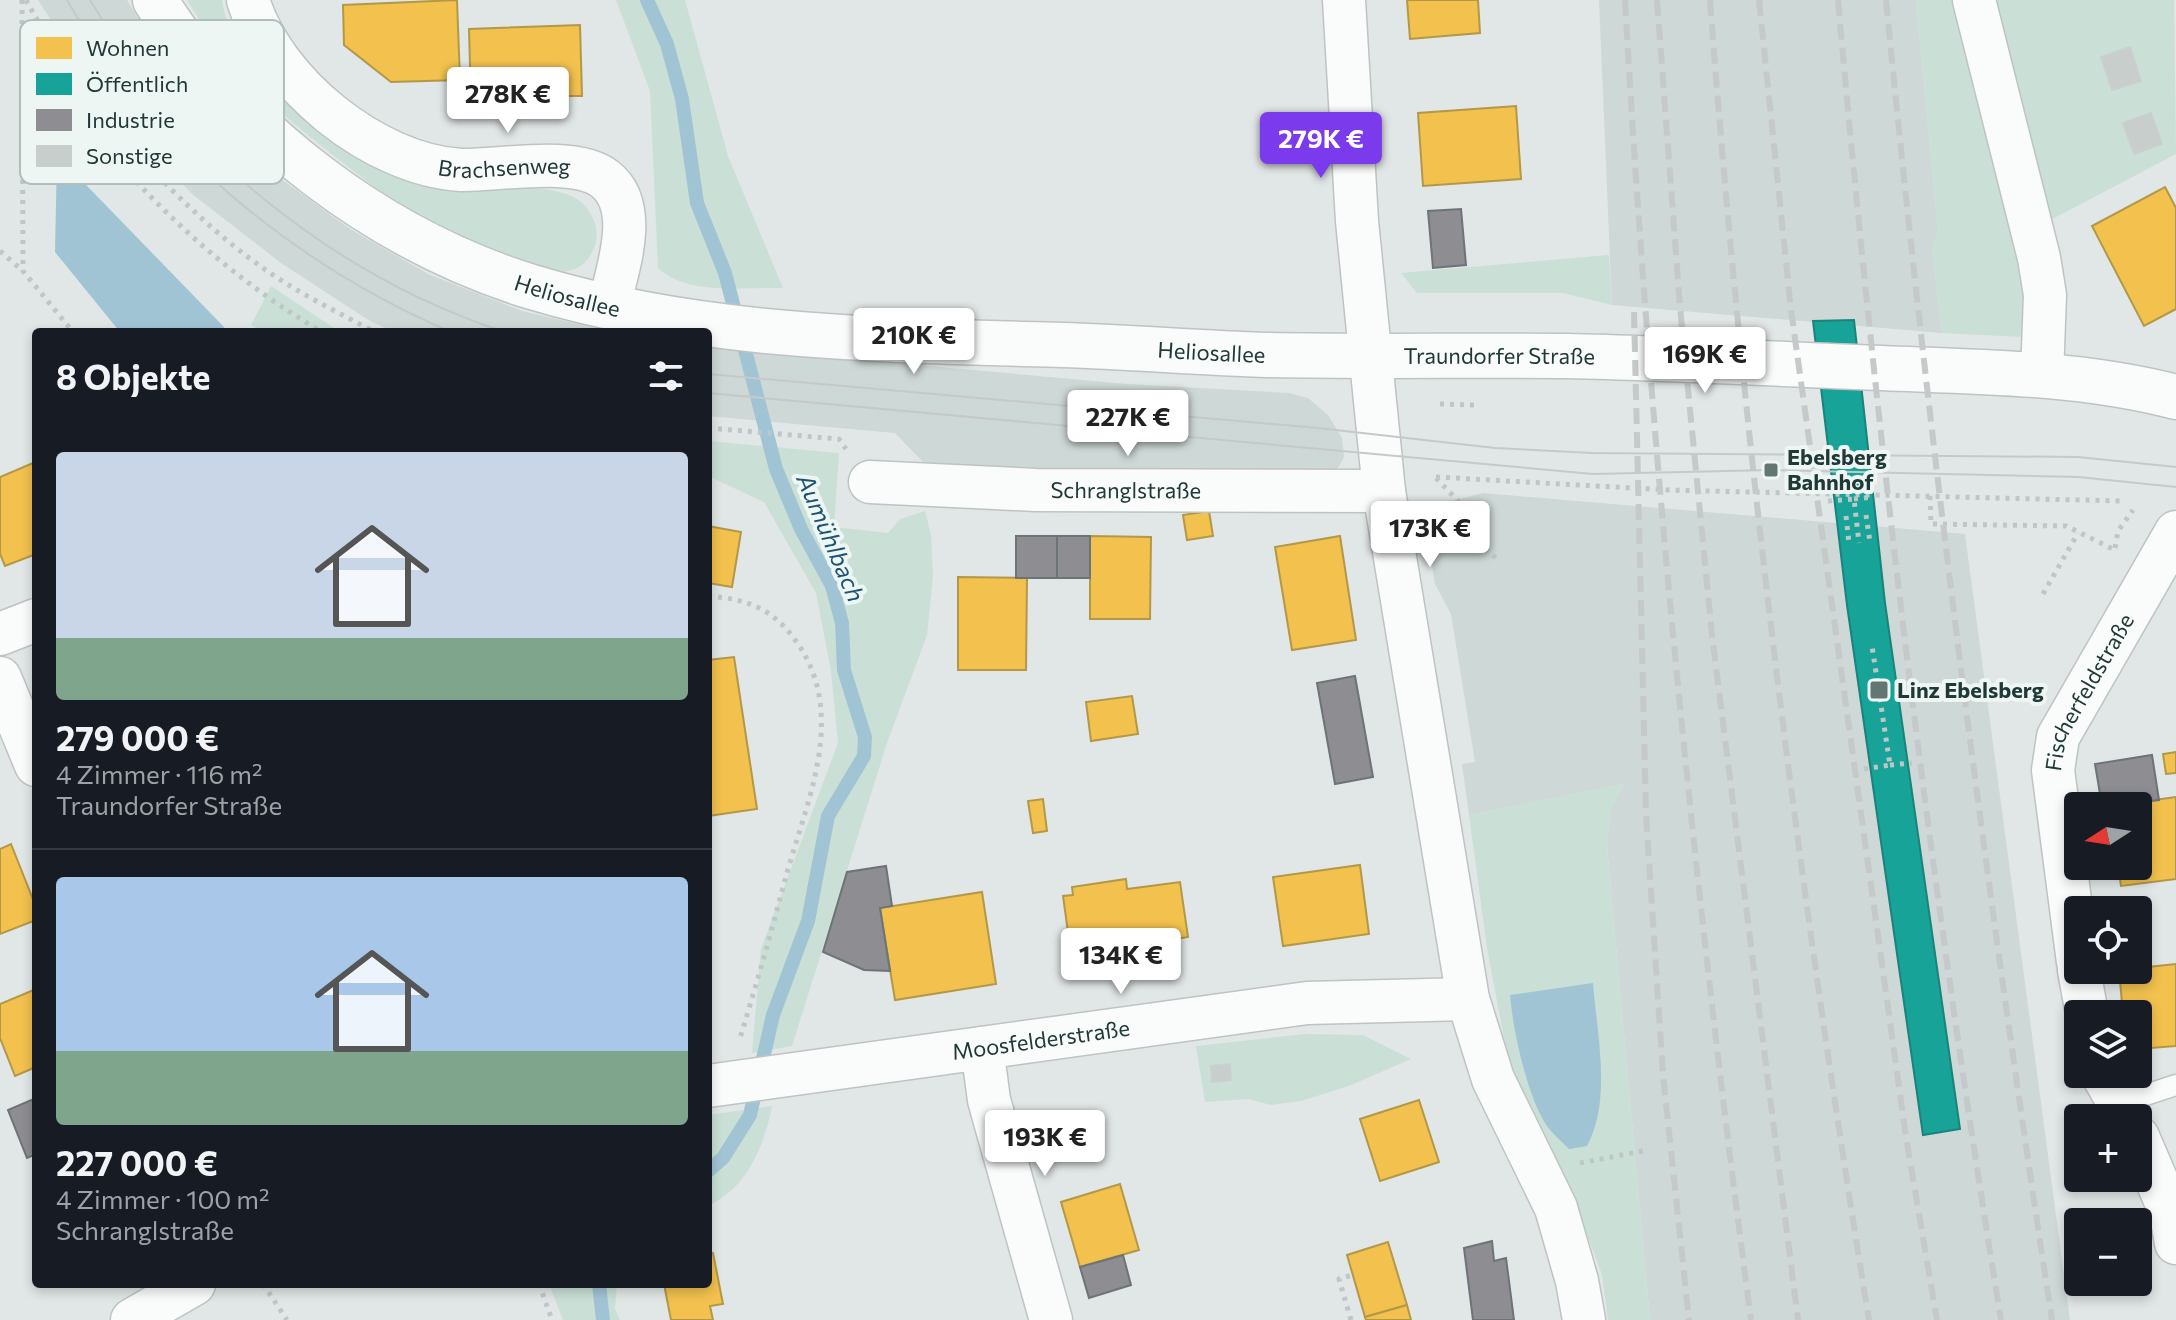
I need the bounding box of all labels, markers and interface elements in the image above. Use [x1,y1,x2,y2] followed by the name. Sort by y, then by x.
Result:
[20,20,284,184] legend
[86,34,169,61] text: Wohnen
[443,67,573,135] pin: 278K €
[86,70,188,97] text: Öffentlich
[465,77,551,108] text: 278K €
[86,106,175,133] text: Industrie
[1256,112,1386,180] pin: 279K €
[1278,122,1364,153] text: 279K €
[86,142,173,169] text: Sonstige
[436,152,572,183] street label: Brachsenweg
[511,268,623,322] street label: Heliosallee
[849,308,979,376] pin: 210K €
[871,318,957,349] text: 210K €
[1640,327,1770,395] pin: 169K €
[1157,336,1266,368] street label: Heliosallee
[1663,337,1747,368] text: 169K €
[1404,342,1595,370] street label: Traundorfer Straße
[644,354,688,398] icon: filters
[56,355,210,397] text: 8 Objekte
[1063,390,1193,458] pin: 227K €
[1085,400,1171,431] text: 227K €
[1787,443,1887,495] place label: Ebelsberg Bahnhof
[1762,461,1780,479] marker: Ebelsberg Bahnhof
[791,468,871,606] water label: Aumühlbach
[1050,476,1201,503] street label: Schranglstraße
[1365,501,1495,569] pin: 173K €
[300,504,444,648] icon: home
[1389,511,1471,542] text: 173K €
[2039,609,2139,773] street label: Fischerfeldstraße
[1897,676,2044,703] place label: Linz Ebelsberg
[1868,679,1890,701] marker: Linz Ebelsberg
[56,716,219,758] text: 279 000 €
[56,758,262,789] text: 4 Zimmer · 116 m²
[56,789,282,820] text: Traundorfer Straße
[2064,792,2152,880] north arrow
[2064,792,2152,1296] map controls
[2064,896,2152,984] button: locate
[1056,928,1186,996] pin: 134K €
[300,929,444,1073] icon: home
[1079,938,1163,969] text: 134K €
[2064,1000,2152,1088] button: layers
[950,1014,1131,1065] street label: Moosfelderstraße
[2064,1104,2152,1192] button: +
[980,1110,1110,1178] pin: 193K €
[1003,1120,1087,1151] text: 193K €
[56,1141,218,1183] text: 227 000 €
[56,1183,269,1214] text: 4 Zimmer · 100 m²
[2064,1208,2152,1296] button: −
[56,1214,234,1245] text: Schranglstraße

